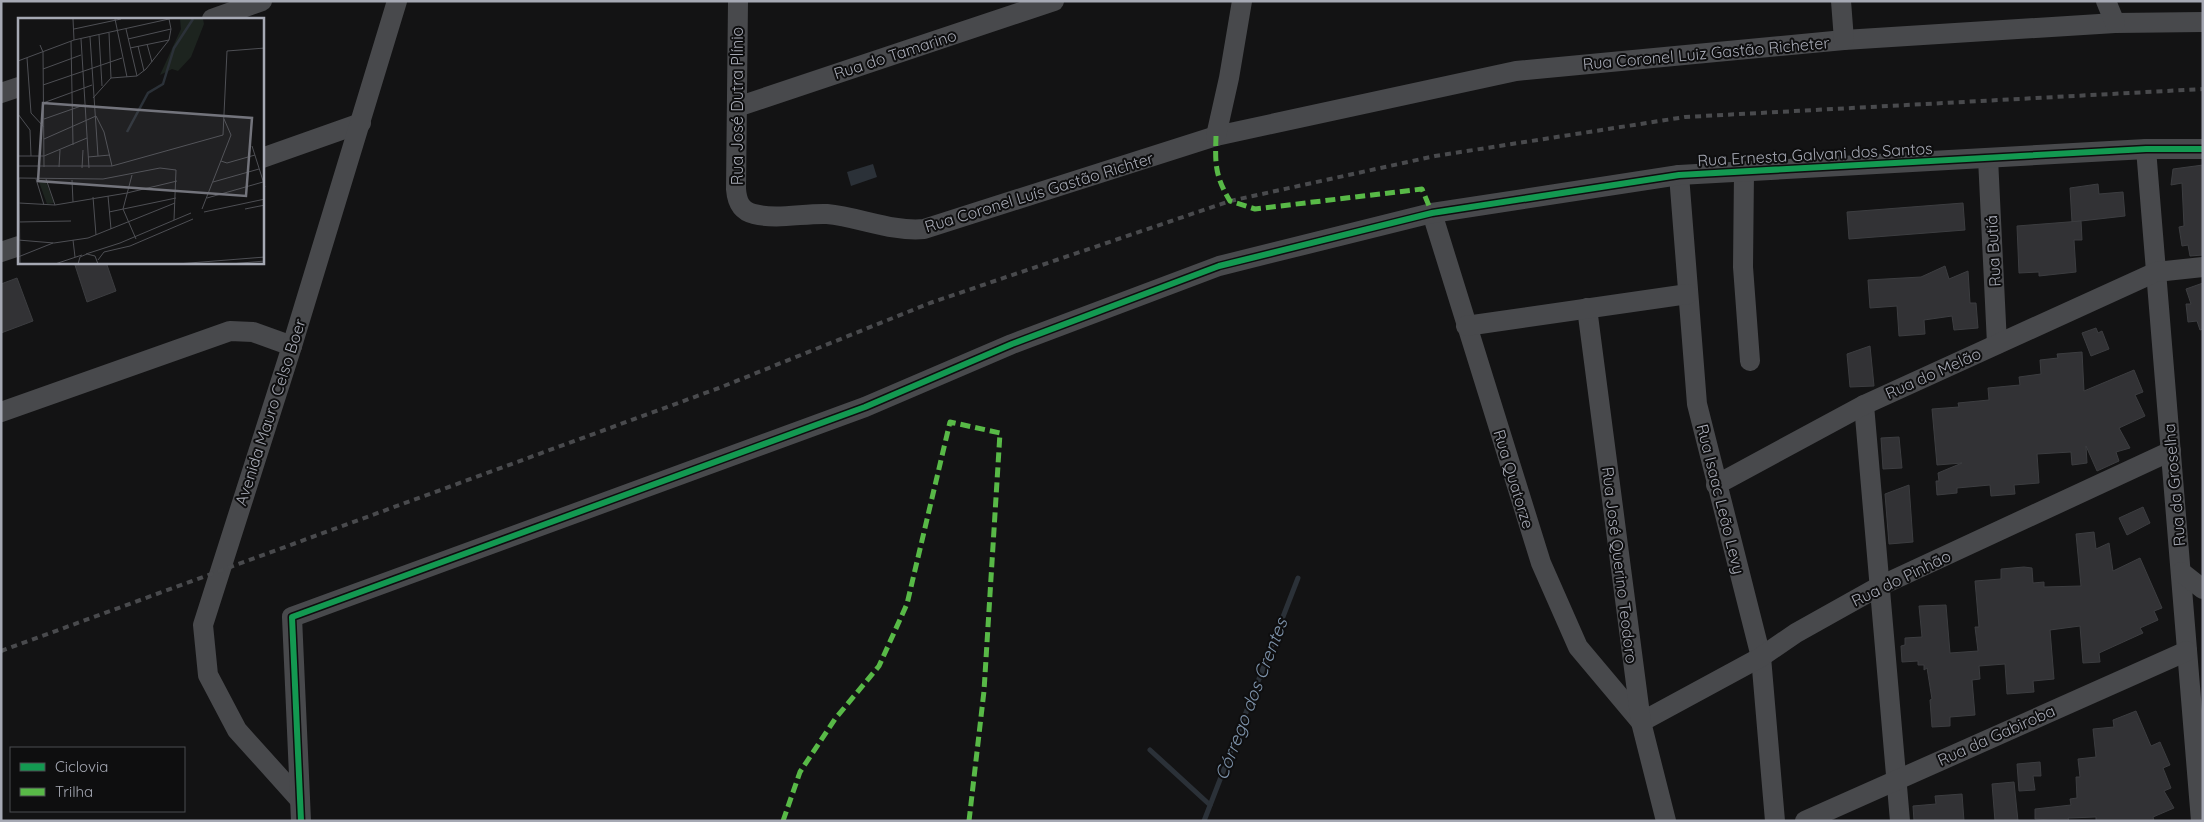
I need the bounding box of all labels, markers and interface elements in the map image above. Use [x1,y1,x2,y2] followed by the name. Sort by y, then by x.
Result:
[18,18,264,264] inset map
[831,25,959,83] street label: Rua do Tamarino
[727,27,747,185] street label: Rua José Dutra Plínio
[1582,32,1830,74] street label: Rua Coronel Luiz Gastão Richeter
[1697,138,1933,170] street label: Rua Ernesta Galvani dos Santos
[922,148,1156,236] street label: Rua Coronel Luís Gastão Richter
[1981,215,2005,287] street label: Rua Butiá
[230,316,310,508] street label: Avenida Mauro Celso Boer
[1882,343,1984,403] street label: Rua do Melão
[1693,422,1749,576] street label: Rua Isaac Leão Levy
[2159,423,2189,547] street label: Rua da Groselha
[1489,427,1539,531] street label: Rua Quatorze
[1598,465,1642,665] street label: Rua José Querino Teodoro
[1848,545,1954,611] street label: Rua do Pinhão
[1210,613,1293,783] water label: Córrego dos Crentes
[1934,700,2058,770] street label: Rua da Gabiroba
[10,747,185,812] legend
[55,757,108,776] text: Ciclovia
[55,782,93,801] text: Trilha

